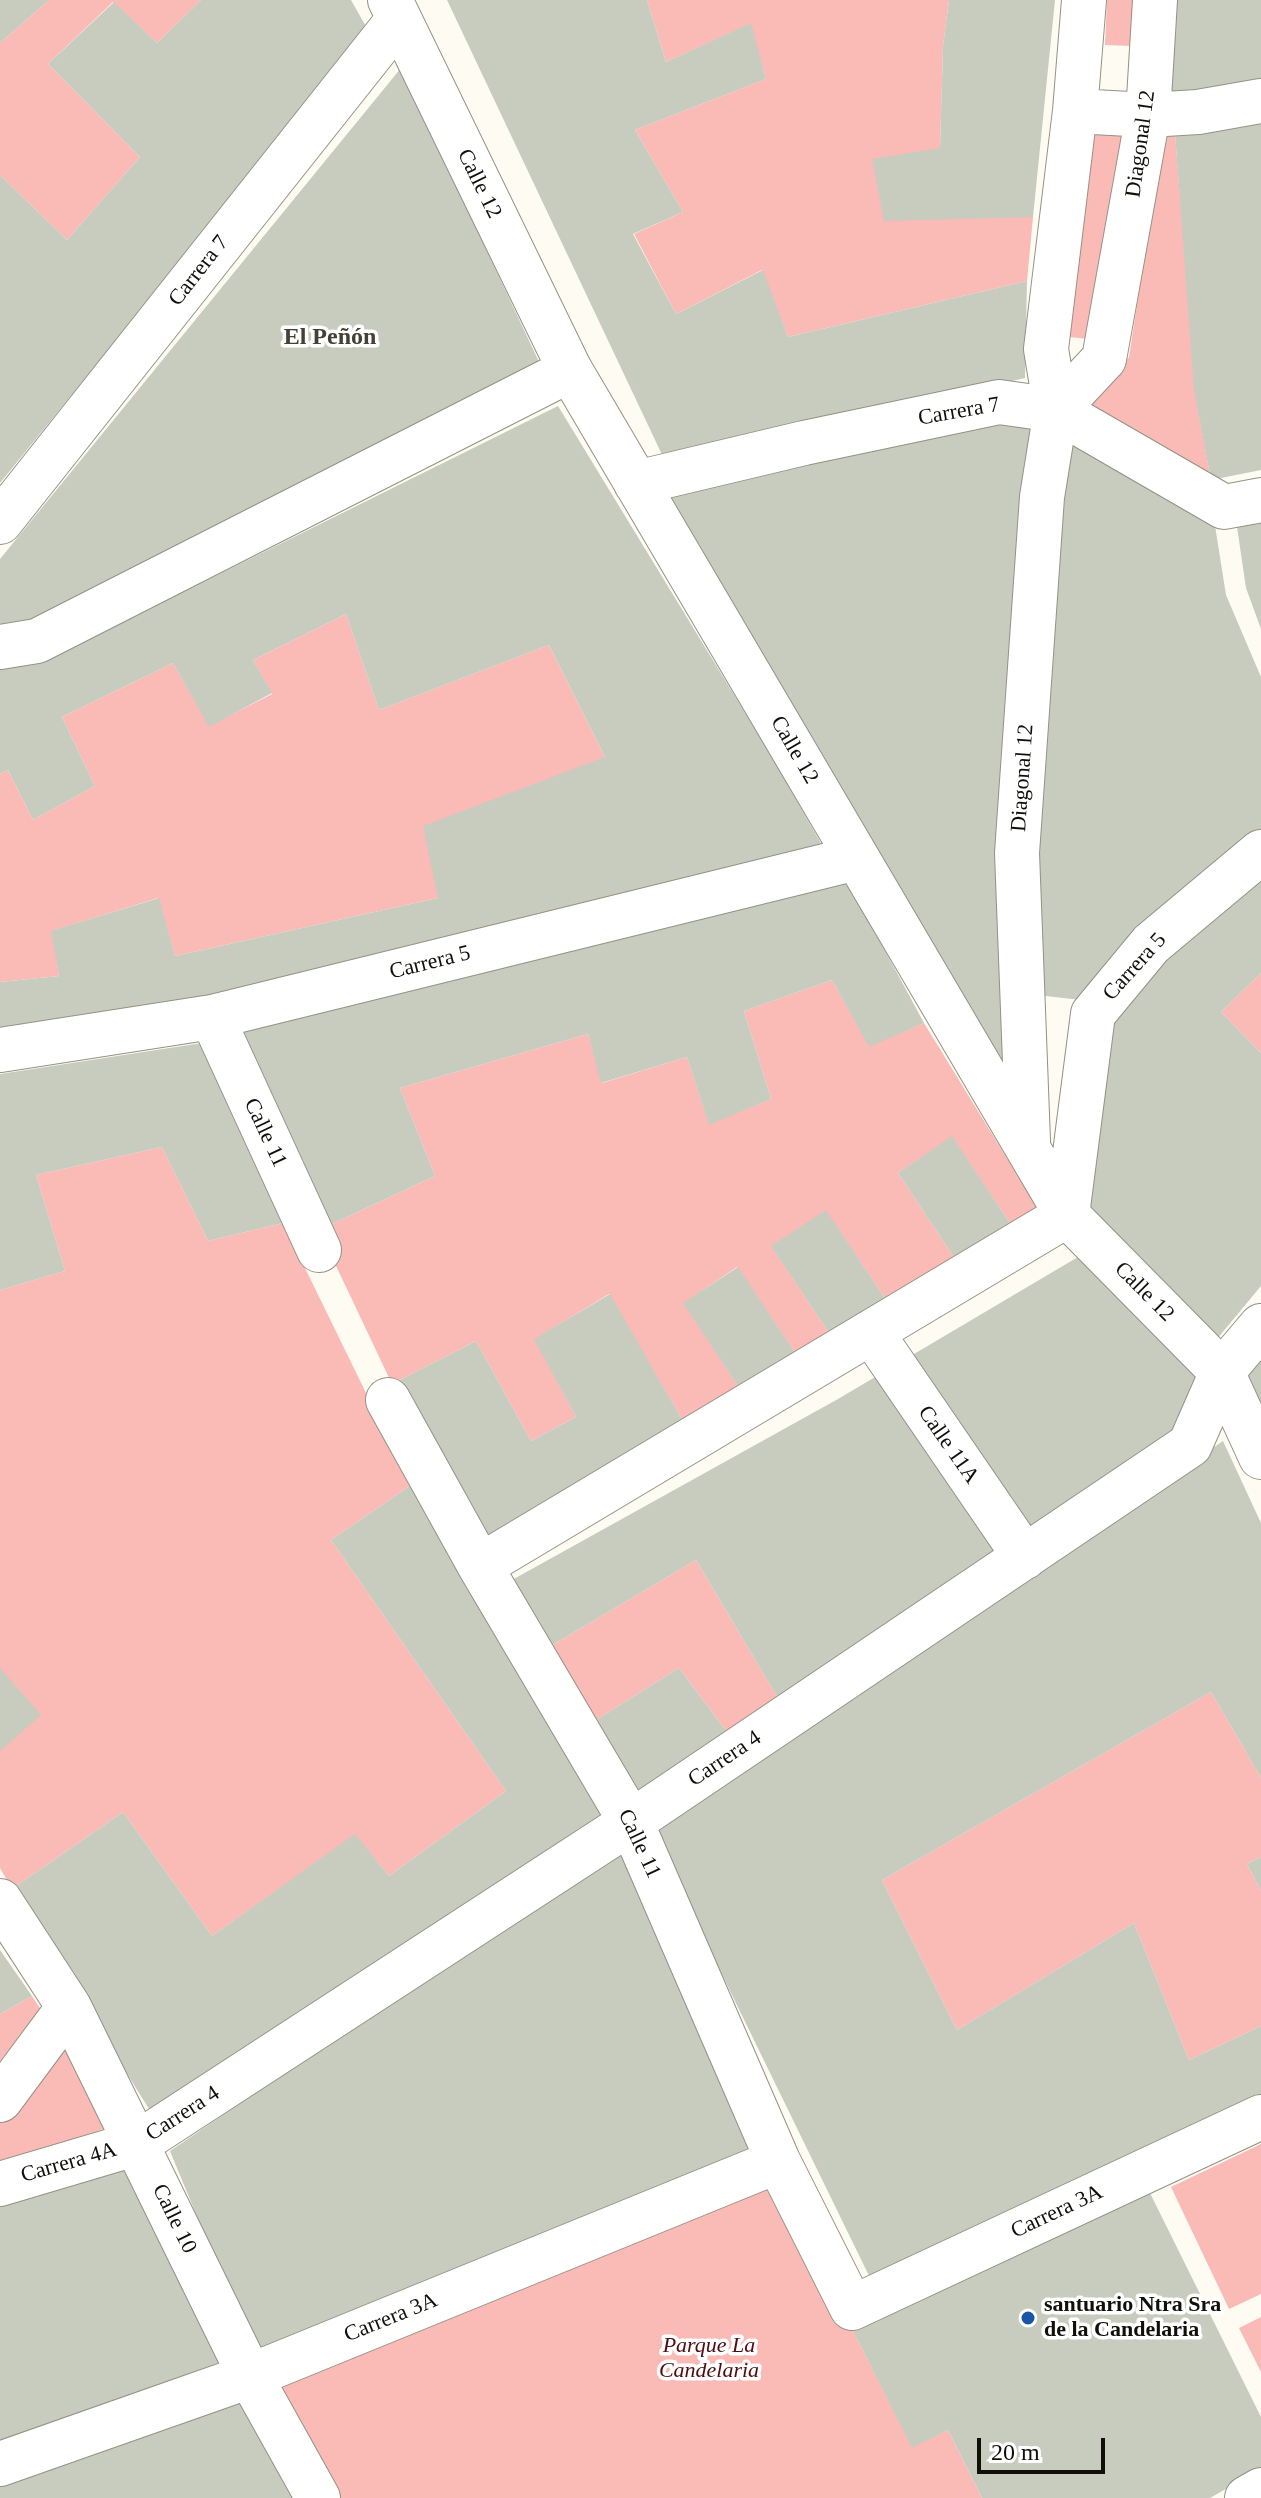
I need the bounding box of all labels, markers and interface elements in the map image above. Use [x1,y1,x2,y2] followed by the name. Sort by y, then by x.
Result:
[1120,89,1162,199] street label: Diagonal 12
[451,145,507,223] street label: Calle 12
[163,230,235,312] street label: Carrera 7
[284,324,376,352] district label: El Peñón
[916,392,1002,432] street label: Carrera 7
[764,711,824,789] street label: Calle 12
[1006,723,1040,833] street label: Diagonal 12
[1098,928,1172,1006] street label: Carrera 5
[387,940,473,986] street label: Carrera 5
[238,1094,292,1172] street label: Calle 11
[1109,1257,1179,1327] street label: Calle 12
[912,1401,984,1489] street label: Calle 11A
[683,1725,767,1793] street label: Carrera 4
[612,1805,666,1883] street label: Calle 11
[141,2080,225,2148] street label: Carrera 4
[18,2137,120,2189] street label: Carrera 4A
[1007,2179,1107,2245] street label: Carrera 3A
[146,2180,202,2258] street label: Calle 10
[340,2287,442,2349] street label: Carrera 3A
[1044,2292,1221,2344] place label: santuario Ntra Sra de la Candelaria
[1019,2309,1037,2327] marker: santuario Ntra Sra de la Candelaria
[659,2333,759,2384] park label: Parque La Candelaria
[981,2422,1109,2472] scale bar
[991,2439,1040,2465] text: 20 m

